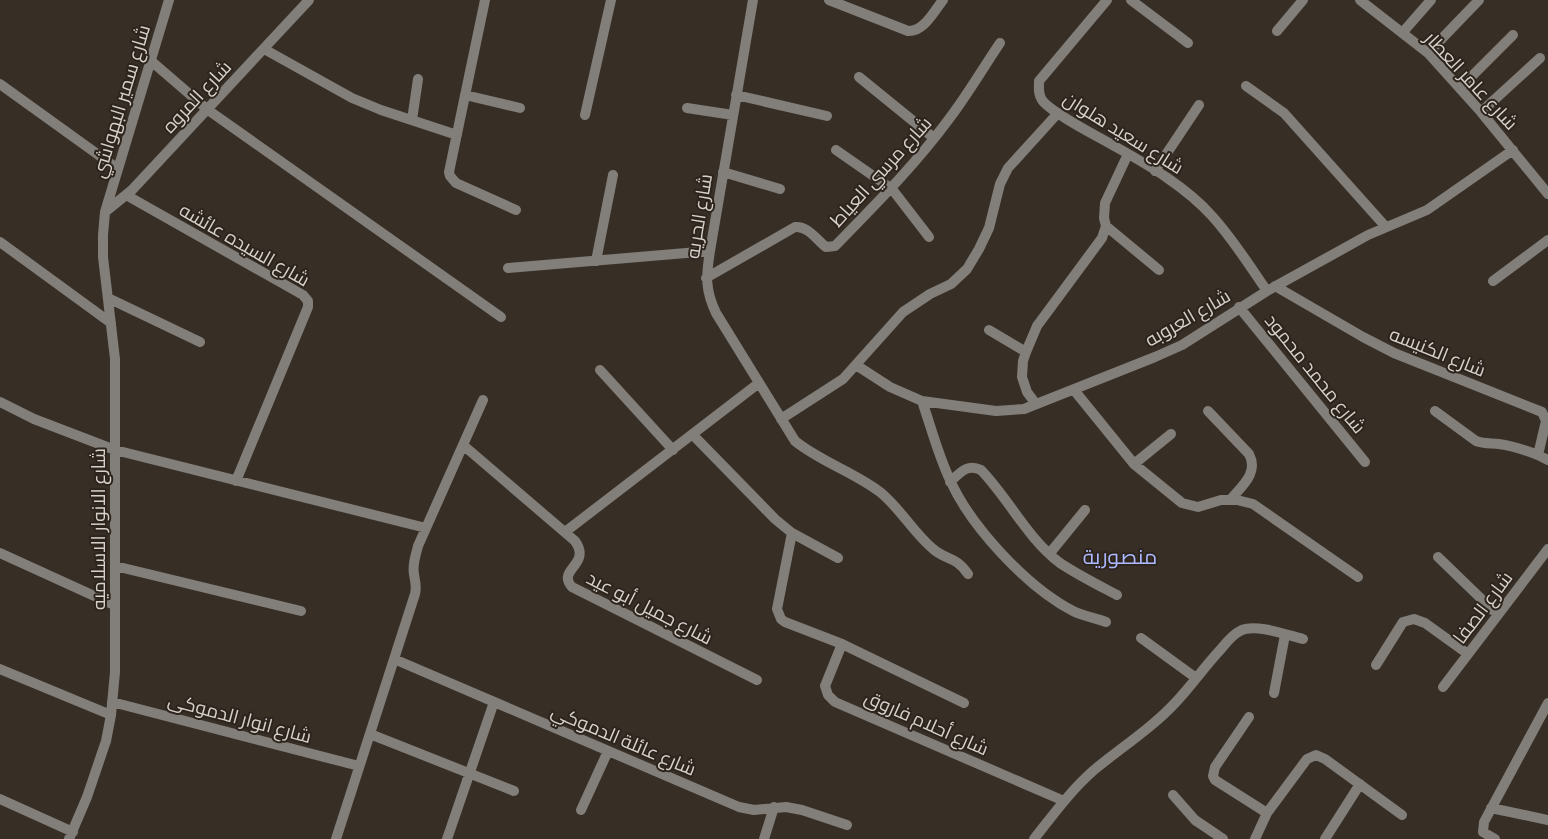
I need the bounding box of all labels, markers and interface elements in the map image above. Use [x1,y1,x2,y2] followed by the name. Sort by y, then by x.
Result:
[86,22,158,182] street label: شارع سمير البهواشي
[1418,25,1523,136] street label: شارع عامر العطار
[157,55,238,139] street label: شارع المروه
[1058,86,1188,181] street label: شارع سعيد هلوان
[824,111,939,234] street label: شارع مرسي العياط
[680,172,719,260] street label: شارع الحريه
[174,197,314,293] street label: شارع السيده عائشه
[1140,283,1235,353] street label: شارع العروبه
[1258,308,1371,439] street label: شارع محمد محمود
[1385,321,1489,384] street label: شارع الكنيسه
[86,448,112,610] street label: شارع الانوار الاسلاميه
[1083,543,1157,569] district label: منصورية
[582,565,717,651] street label: شارع جميل أبو عيد
[1447,566,1519,650] street label: شارع الصفا
[860,684,993,762] street label: شارع أحلام فاروق
[165,687,314,750] street label: شارع انوار الدموكى
[547,698,700,784] street label: شارع عائلة الدموكي

